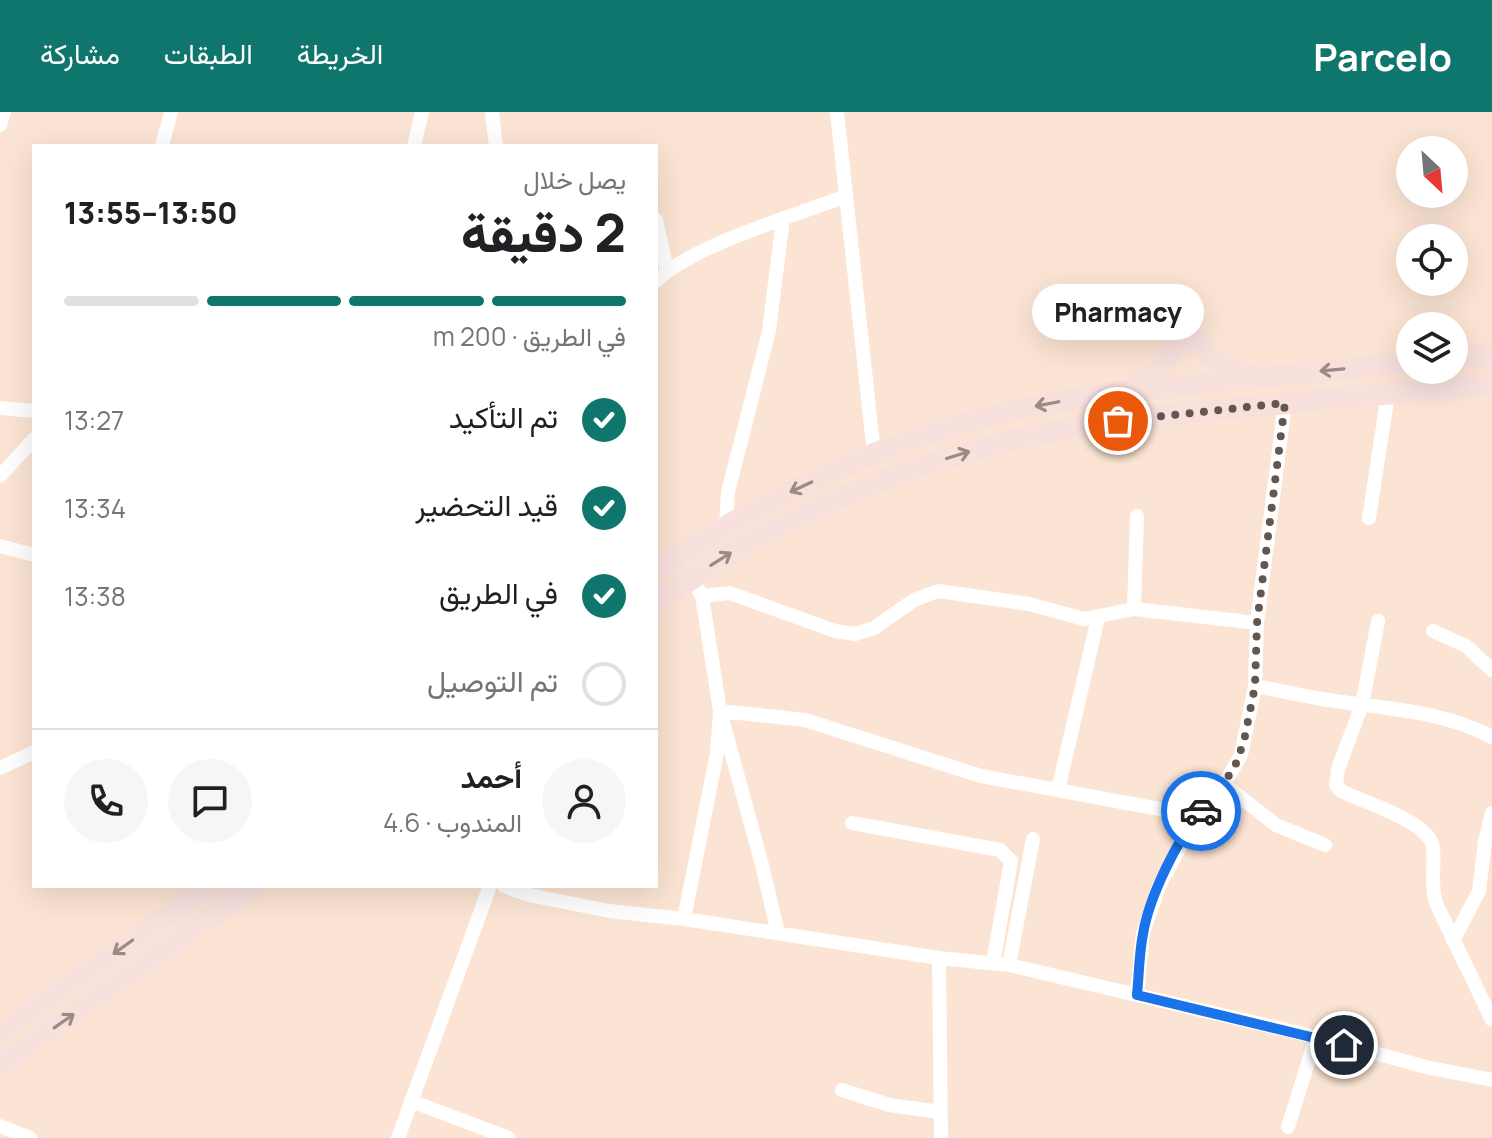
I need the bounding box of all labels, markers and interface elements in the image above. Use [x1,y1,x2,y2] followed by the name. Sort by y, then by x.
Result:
[1313,30,1452,82] text: Parcelo
[40,34,120,72] text: مشاركة
[164,34,253,72] text: الطبقات
[297,34,383,72] text: الخريطة
[1396,136,1468,208] north arrow
[1396,136,1468,384] map controls
[523,161,626,197] text: يصل خلال
[64,192,238,233] text: 13:50–13:55
[461,197,626,268] text: 2 دقيقة
[1396,224,1468,296] button: locate
[1032,285,1204,341] callout: Pharmacy
[1054,294,1182,330] text: Pharmacy
[1396,312,1468,384] button: layers
[433,318,626,354] text: في الطريق · 200 m
[1319,363,1346,378] one-way arrow
[1084,387,1152,455] pin
[449,396,558,437] text: تم التأكيد
[582,398,626,442] icon: check
[1034,398,1060,413] one-way arrow
[1096,399,1140,443] icon: bag
[64,402,124,438] text: 13:27
[946,446,971,461] one-way arrow
[789,480,814,495] one-way arrow
[415,484,558,525] text: قيد التحضير
[582,486,626,530] icon: check
[64,490,126,526] text: 13:34
[709,550,732,566] one-way arrow
[439,572,558,613] text: في الطريق
[582,574,626,618] icon: check
[64,578,126,614] text: 13:38
[427,660,558,701] text: تم التوصيل
[460,756,522,797] text: أحمد
[64,759,148,843] button: phone
[168,759,252,843] button: chat
[542,759,626,843] button: person
[1161,771,1241,851] courier
[1179,789,1223,833] icon: car
[383,804,522,840] text: المندوب · 4.6
[113,938,134,955] one-way arrow
[1310,1011,1378,1079] pin
[53,1013,75,1029] one-way arrow
[1322,1023,1366,1067] icon: home

